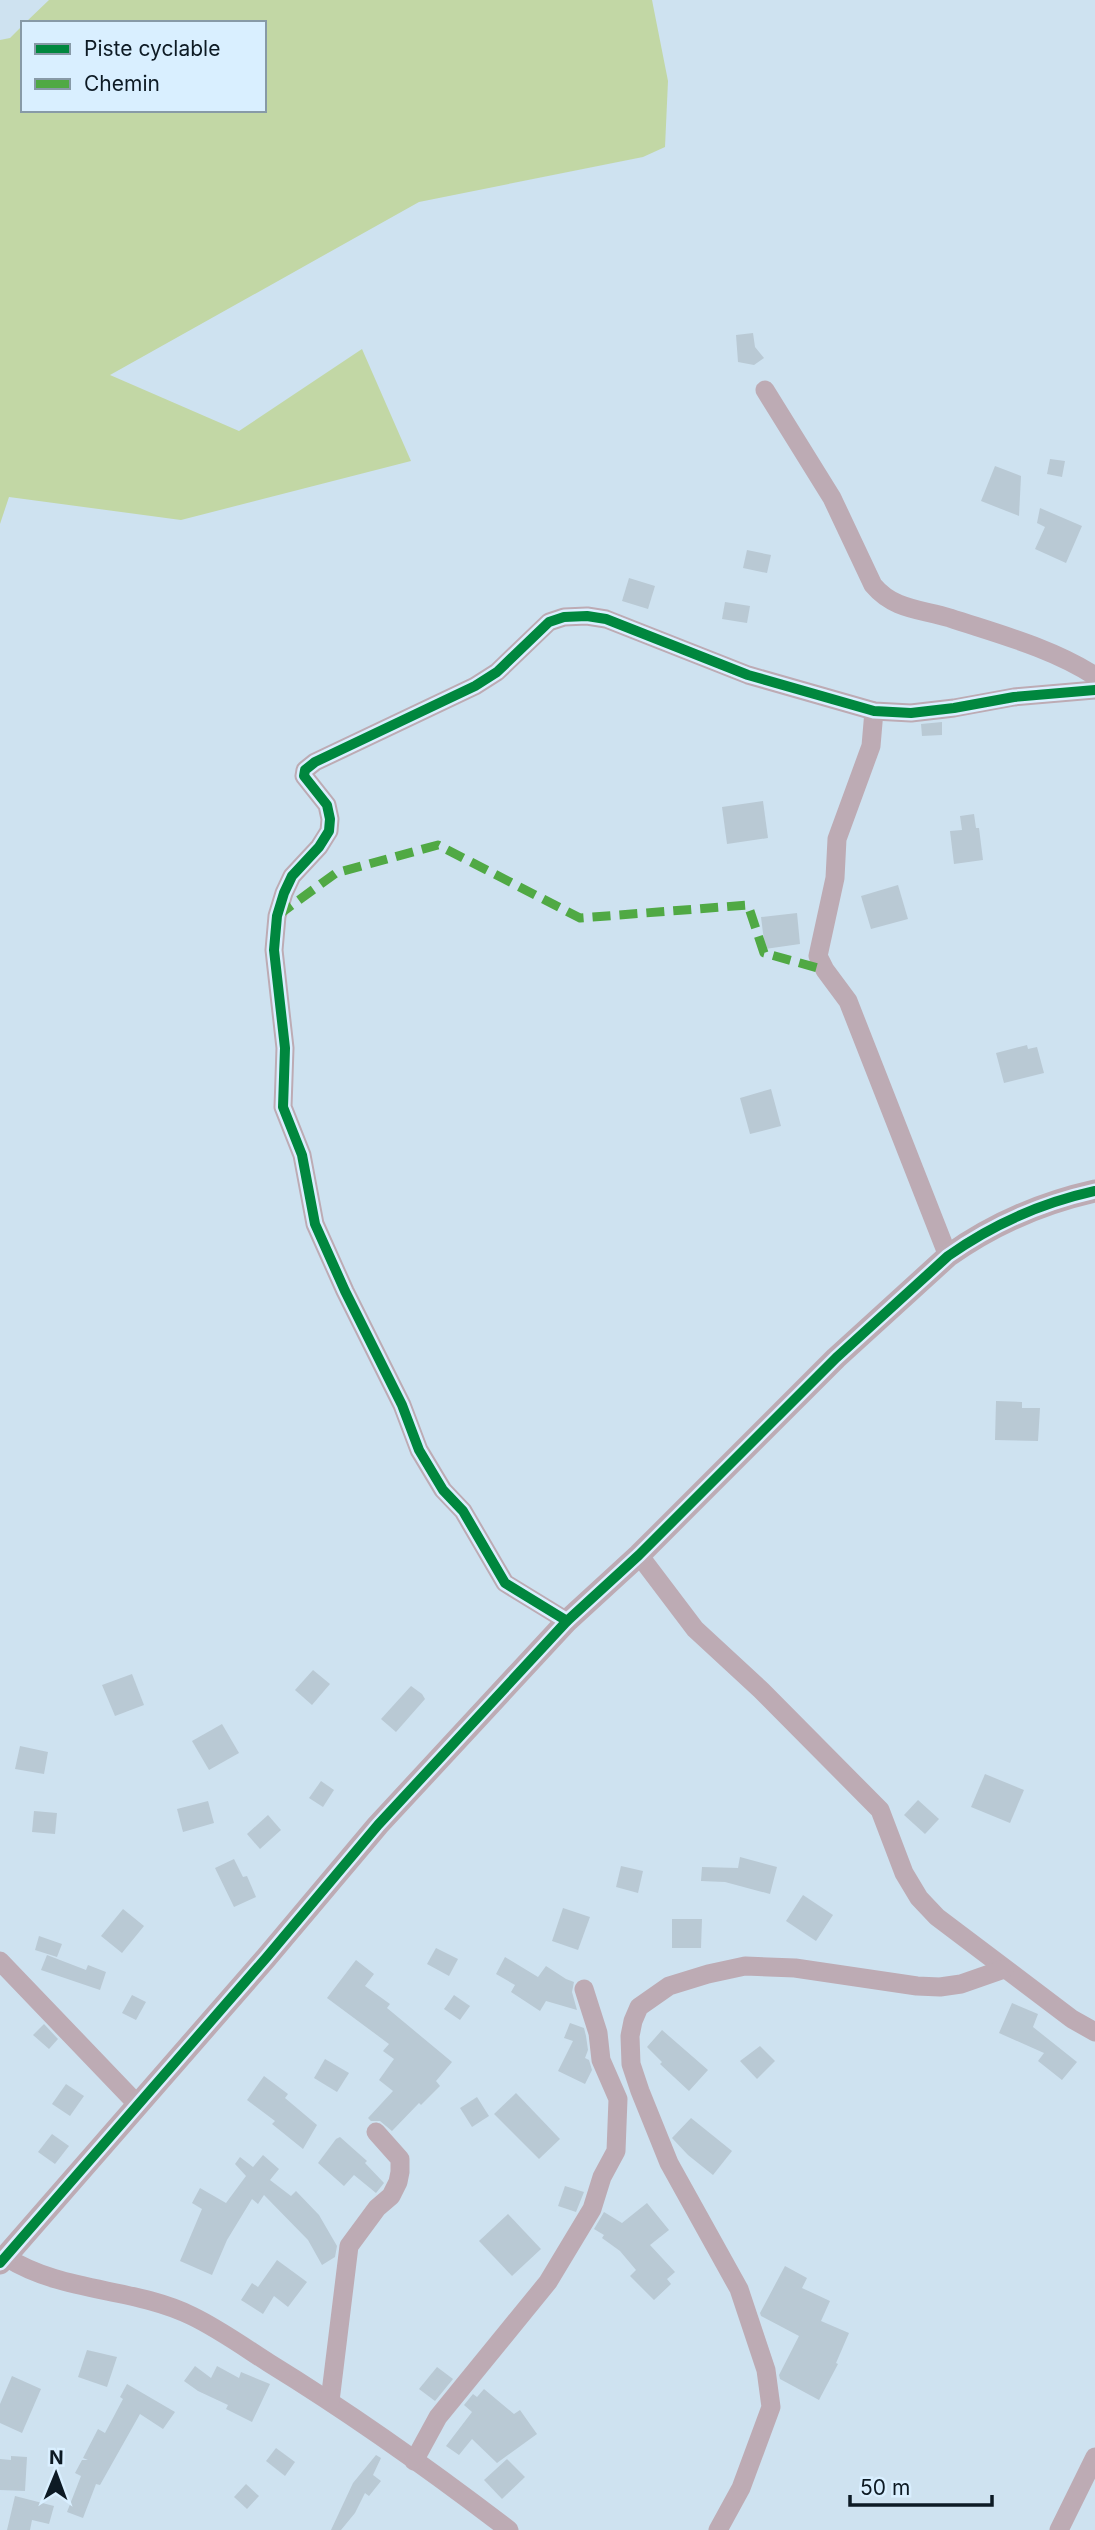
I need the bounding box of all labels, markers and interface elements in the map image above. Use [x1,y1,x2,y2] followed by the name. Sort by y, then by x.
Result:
[21,21,266,112] legend
[84,36,220,61] text: Piste cyclable
[84,71,160,96] text: Chemin
[21,2439,91,2509] north arrow
[49,2446,64,2469] text: N
[850,2464,992,2508] scale bar
[860,2475,910,2500] text: 50 m

